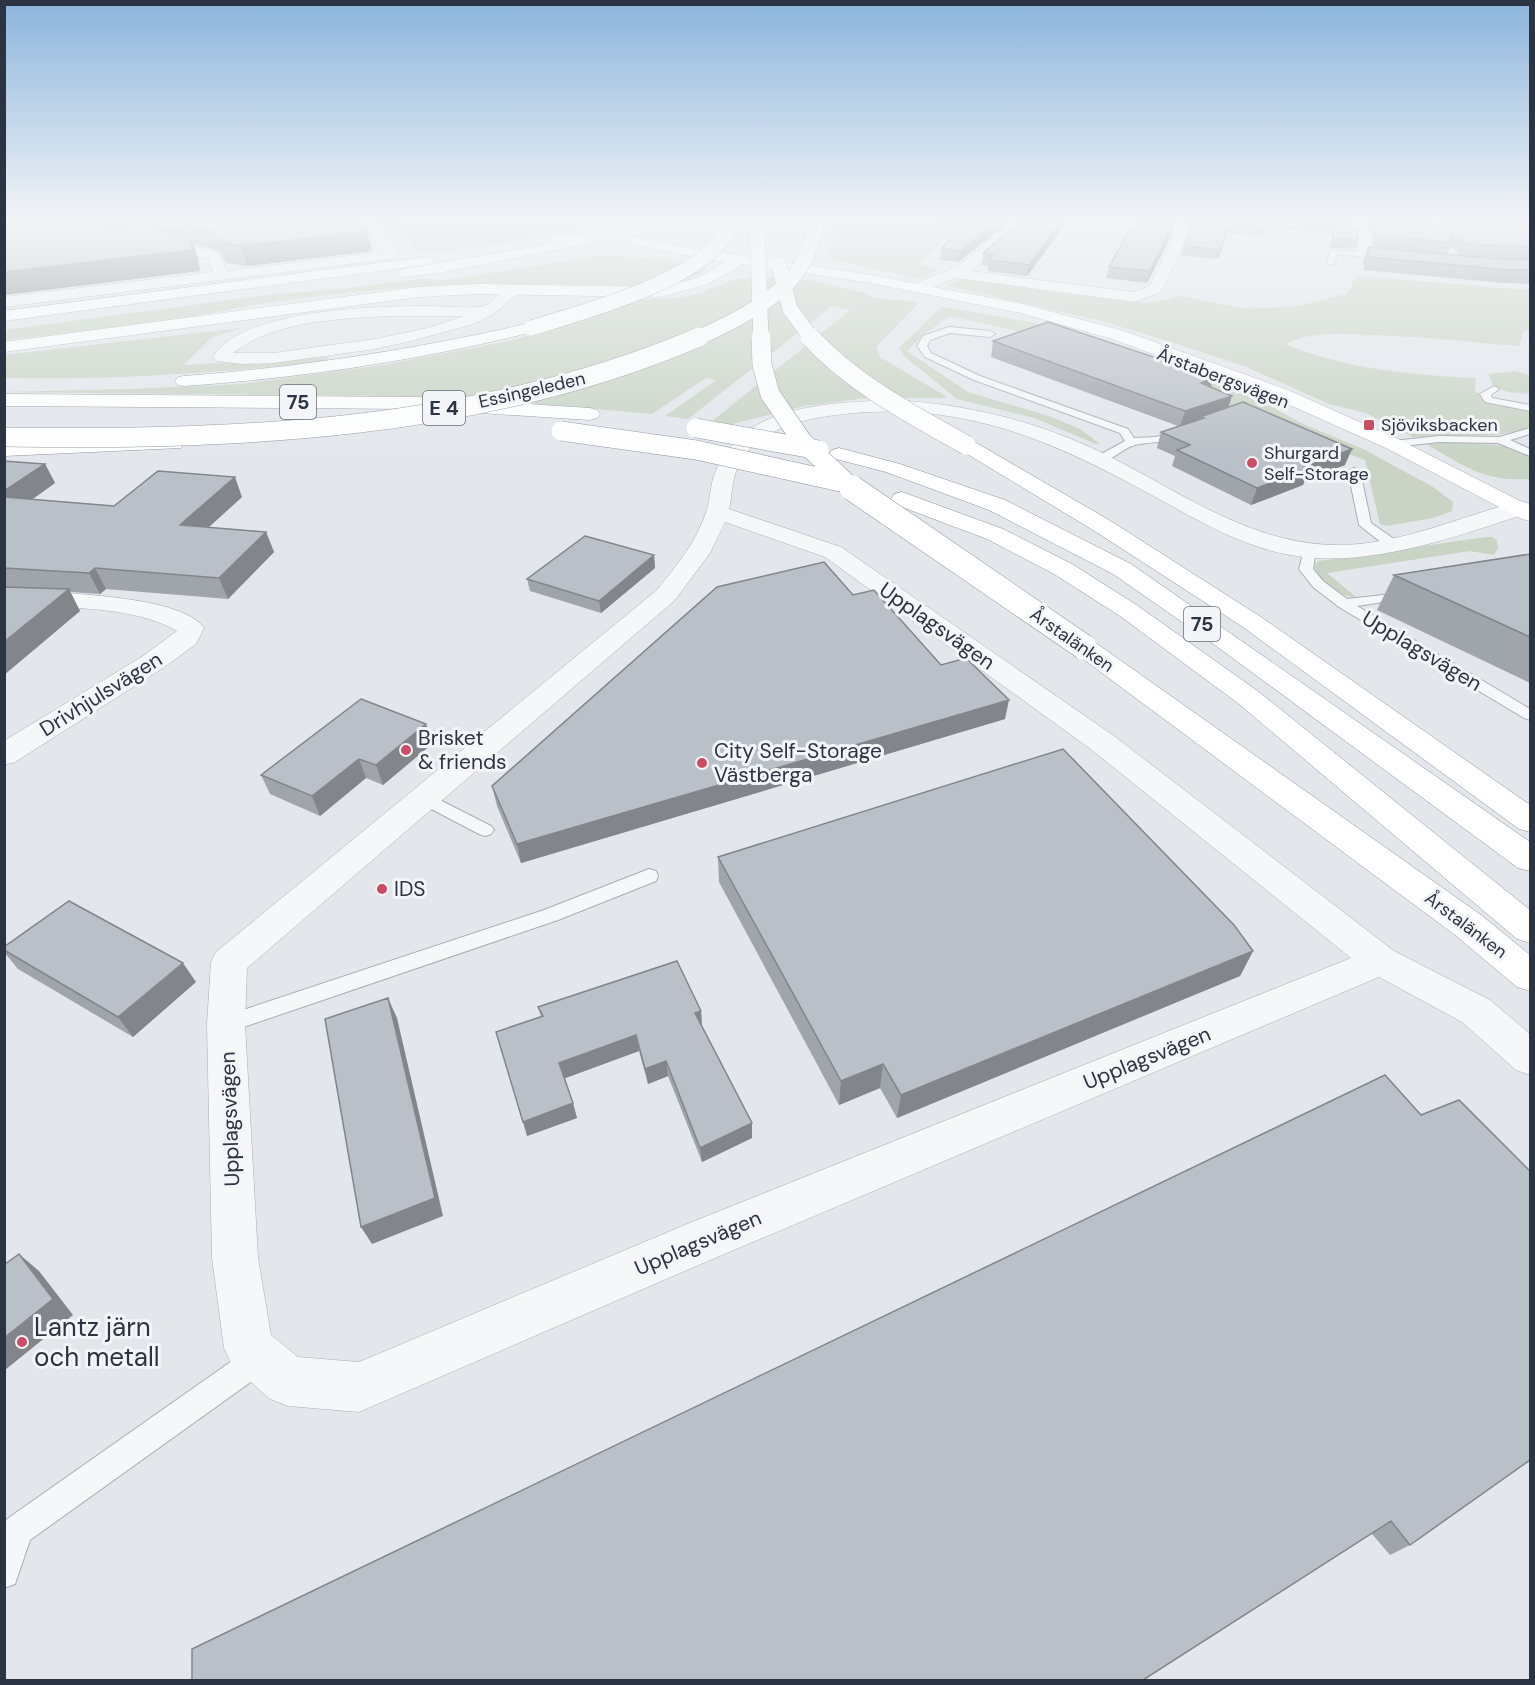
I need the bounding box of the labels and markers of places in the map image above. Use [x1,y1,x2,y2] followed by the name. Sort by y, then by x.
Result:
[1381,413,1498,437] place label: Sjöviksbacken
[1362,418,1376,432] marker: Sjöviksbacken
[1264,441,1369,486] place label: Shurgard Self-Storage
[1245,456,1259,470] marker: Shurgard Self-Storage
[418,724,507,776] place label: Brisket & friends
[714,737,882,789] place label: City Self-Storage Västberga
[399,743,413,757] marker: Brisket & friends
[695,756,709,770] marker: City Self-Storage Västberga
[394,875,426,903] place label: IDS
[375,882,389,896] marker: IDS
[34,1310,160,1374] place label: Lantz järn och metall
[15,1335,29,1349] marker: Lantz järn och metall

